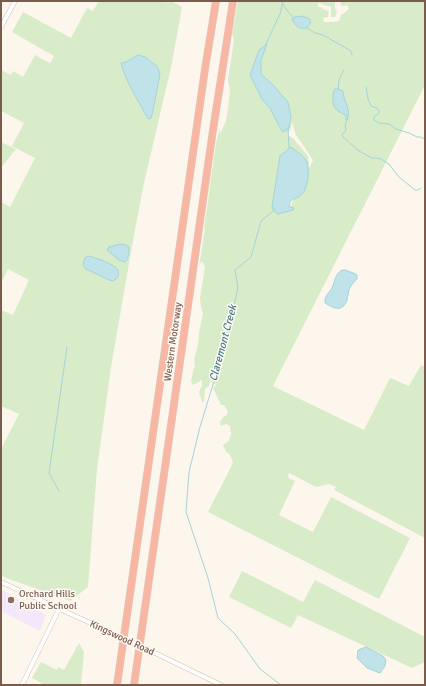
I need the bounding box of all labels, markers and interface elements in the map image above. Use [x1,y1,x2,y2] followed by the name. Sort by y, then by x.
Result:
[162,301,185,382] street label: Western Motorway
[207,302,240,383] water label: Claremont Creek
[19,588,77,612] place label: Orchard Hills Public School
[6,595,16,605] marker: Orchard Hills Public School
[88,618,156,658] street label: Kingswood Road

